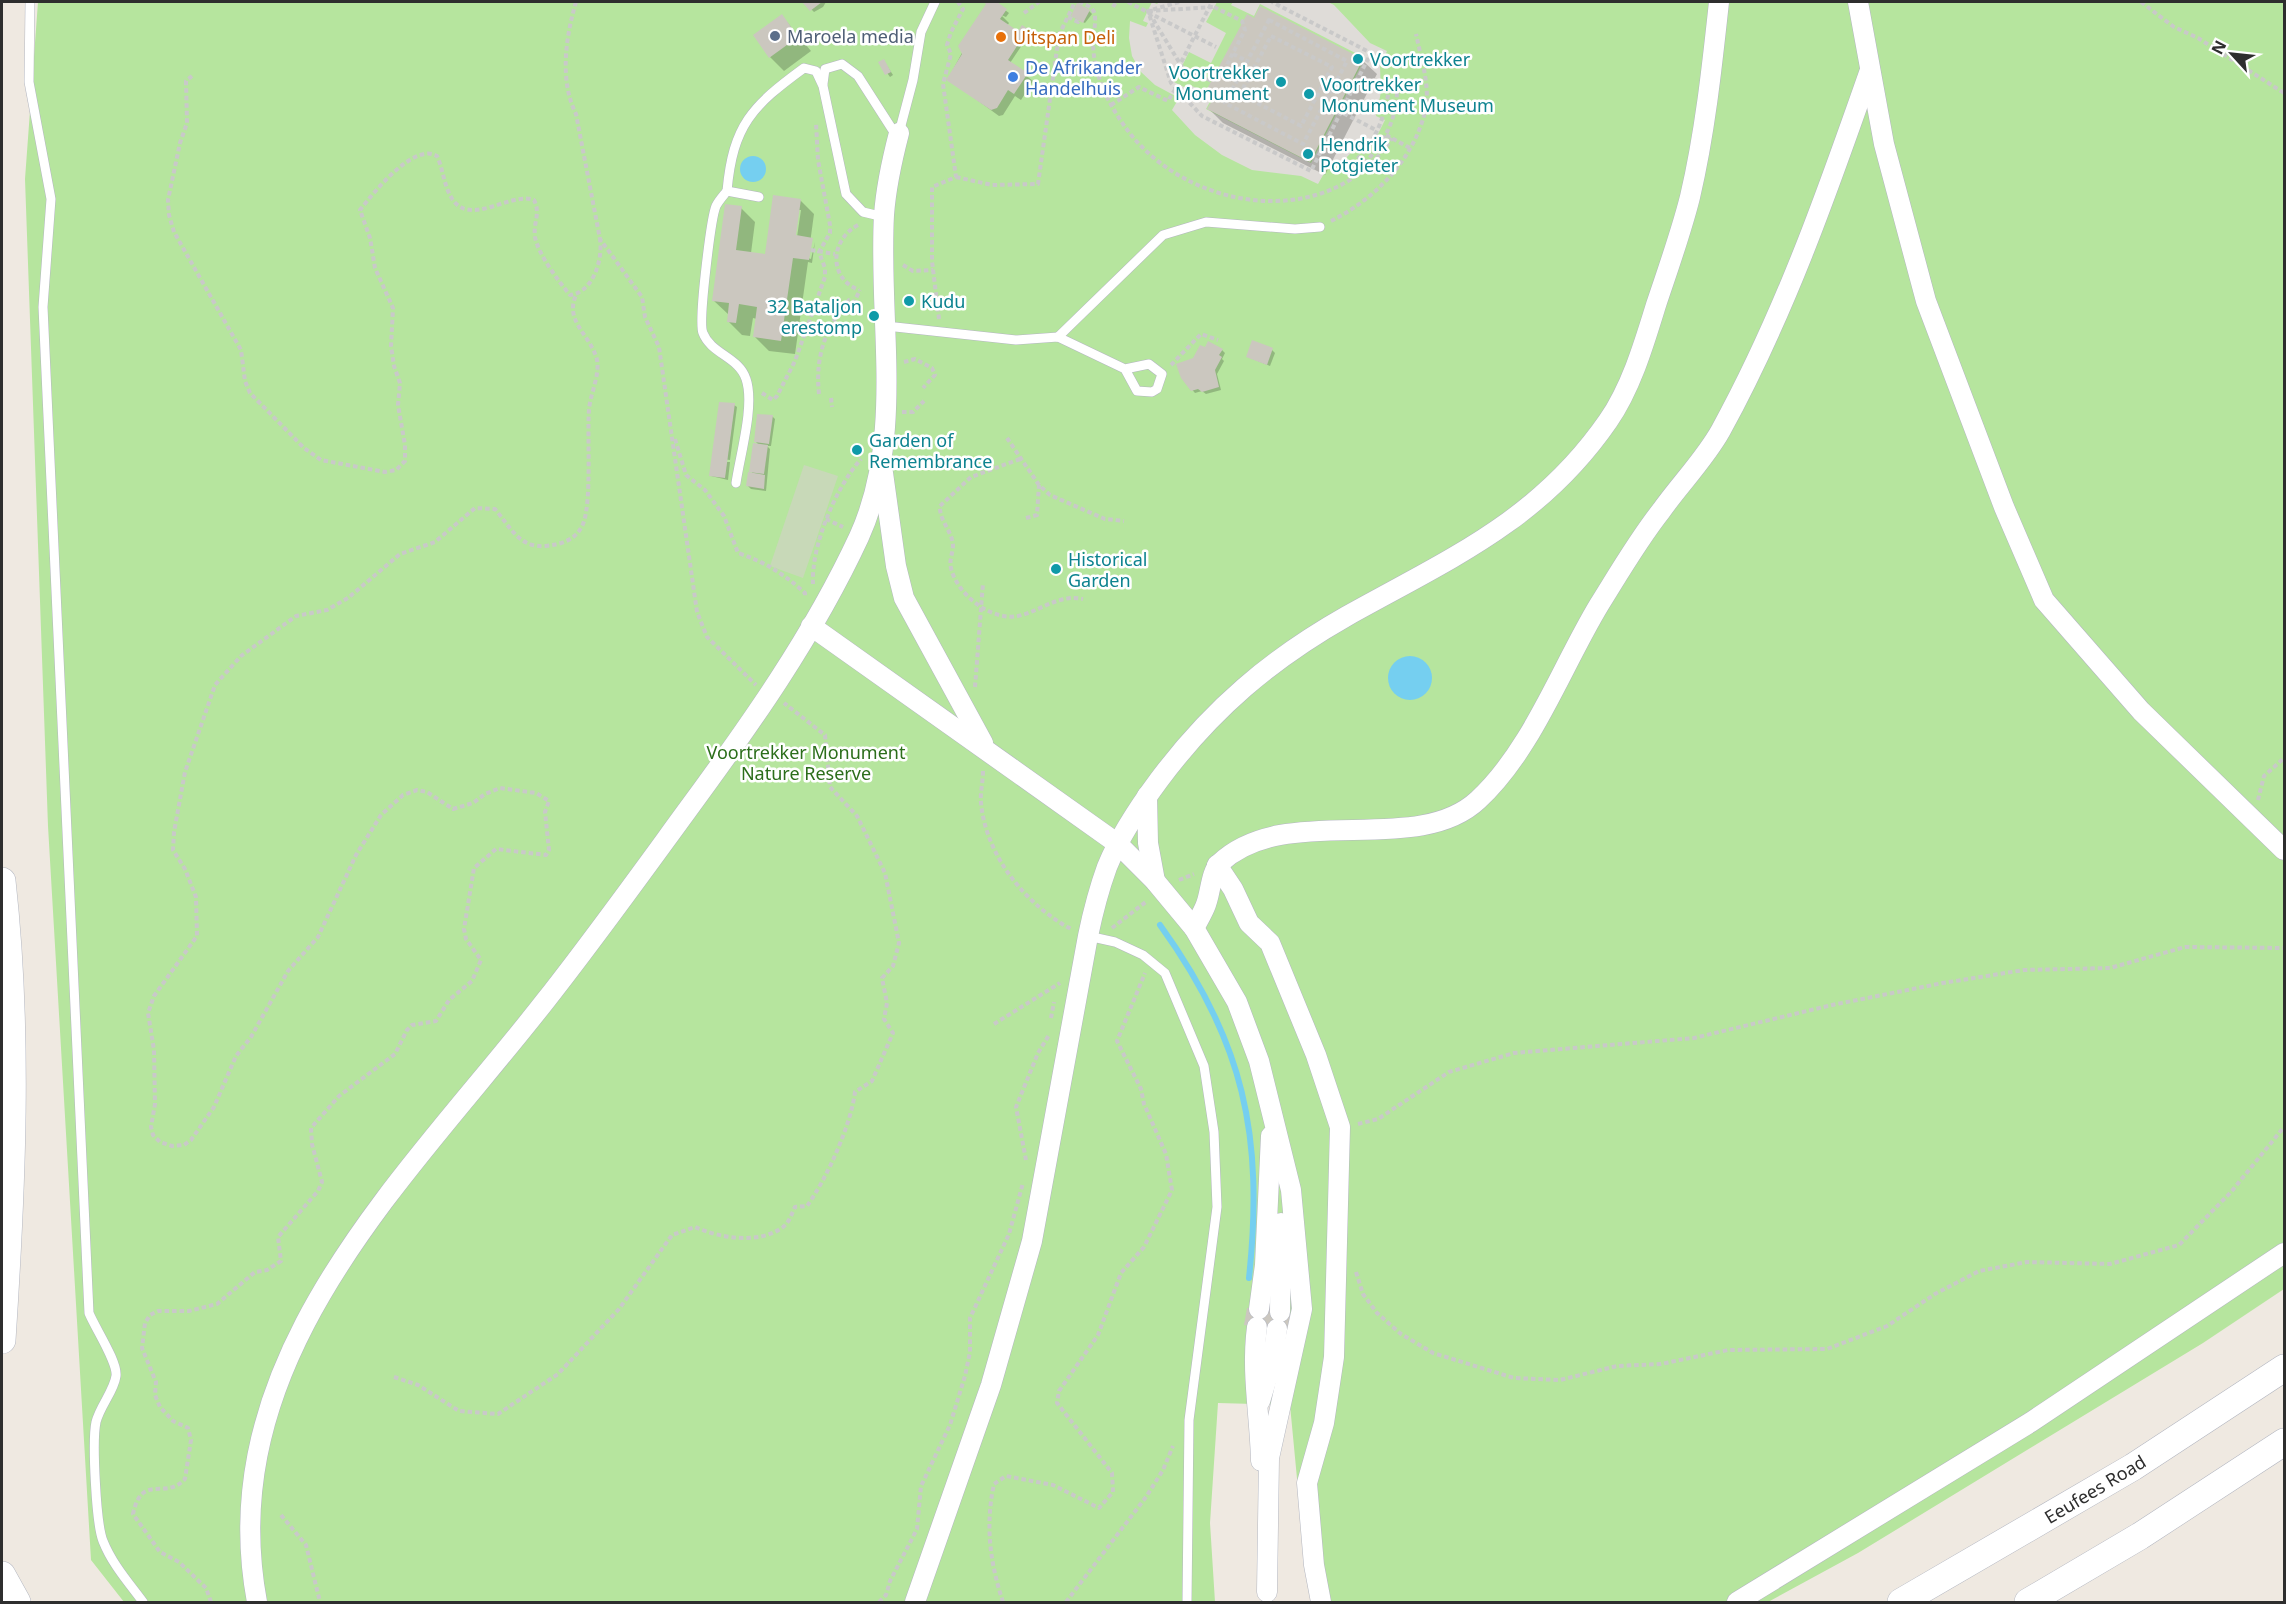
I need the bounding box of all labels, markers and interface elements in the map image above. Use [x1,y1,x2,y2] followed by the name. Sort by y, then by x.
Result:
[787,24,914,48] place label: Maroela media
[2202,24,2262,84] north arrow
[1013,25,1115,49] place label: Uitspan Deli
[768,29,782,43] marker: Maroela media
[994,30,1008,44] marker: Uitspan Deli
[2206,36,2231,58] text: N
[1370,47,1471,71] place label: Voortrekker
[1351,52,1365,66] marker: Voortrekker
[1025,55,1143,100] place label: De Afrikander Handelhuis
[1169,60,1270,105] place label: Voortrekker Monument
[1006,70,1020,84] marker: De Afrikander Handelhuis
[1321,72,1494,117] place label: Voortrekker Monument Museum
[1274,75,1288,89] marker: Voortrekker Monument
[1302,87,1316,101] marker: Voortrekker Monument Museum
[1320,132,1399,177] place label: Hendrik Potgieter
[1301,147,1315,161] marker: Hendrik Potgieter
[921,289,965,313] place label: Kudu
[767,294,862,339] place label: 32 Bataljon erestomp
[902,294,916,308] marker: Kudu
[867,309,881,323] marker: 32 Bataljon erestomp
[869,428,992,473] place label: Garden of Remembrance
[850,443,864,457] marker: Garden of Remembrance
[1068,547,1147,592] place label: Historical Garden
[1049,562,1063,576] marker: Historical Garden
[707,740,906,785] park label: Voortrekker Monument Nature Reserve
[2040,1449,2150,1529] street label: Eeufees Road

